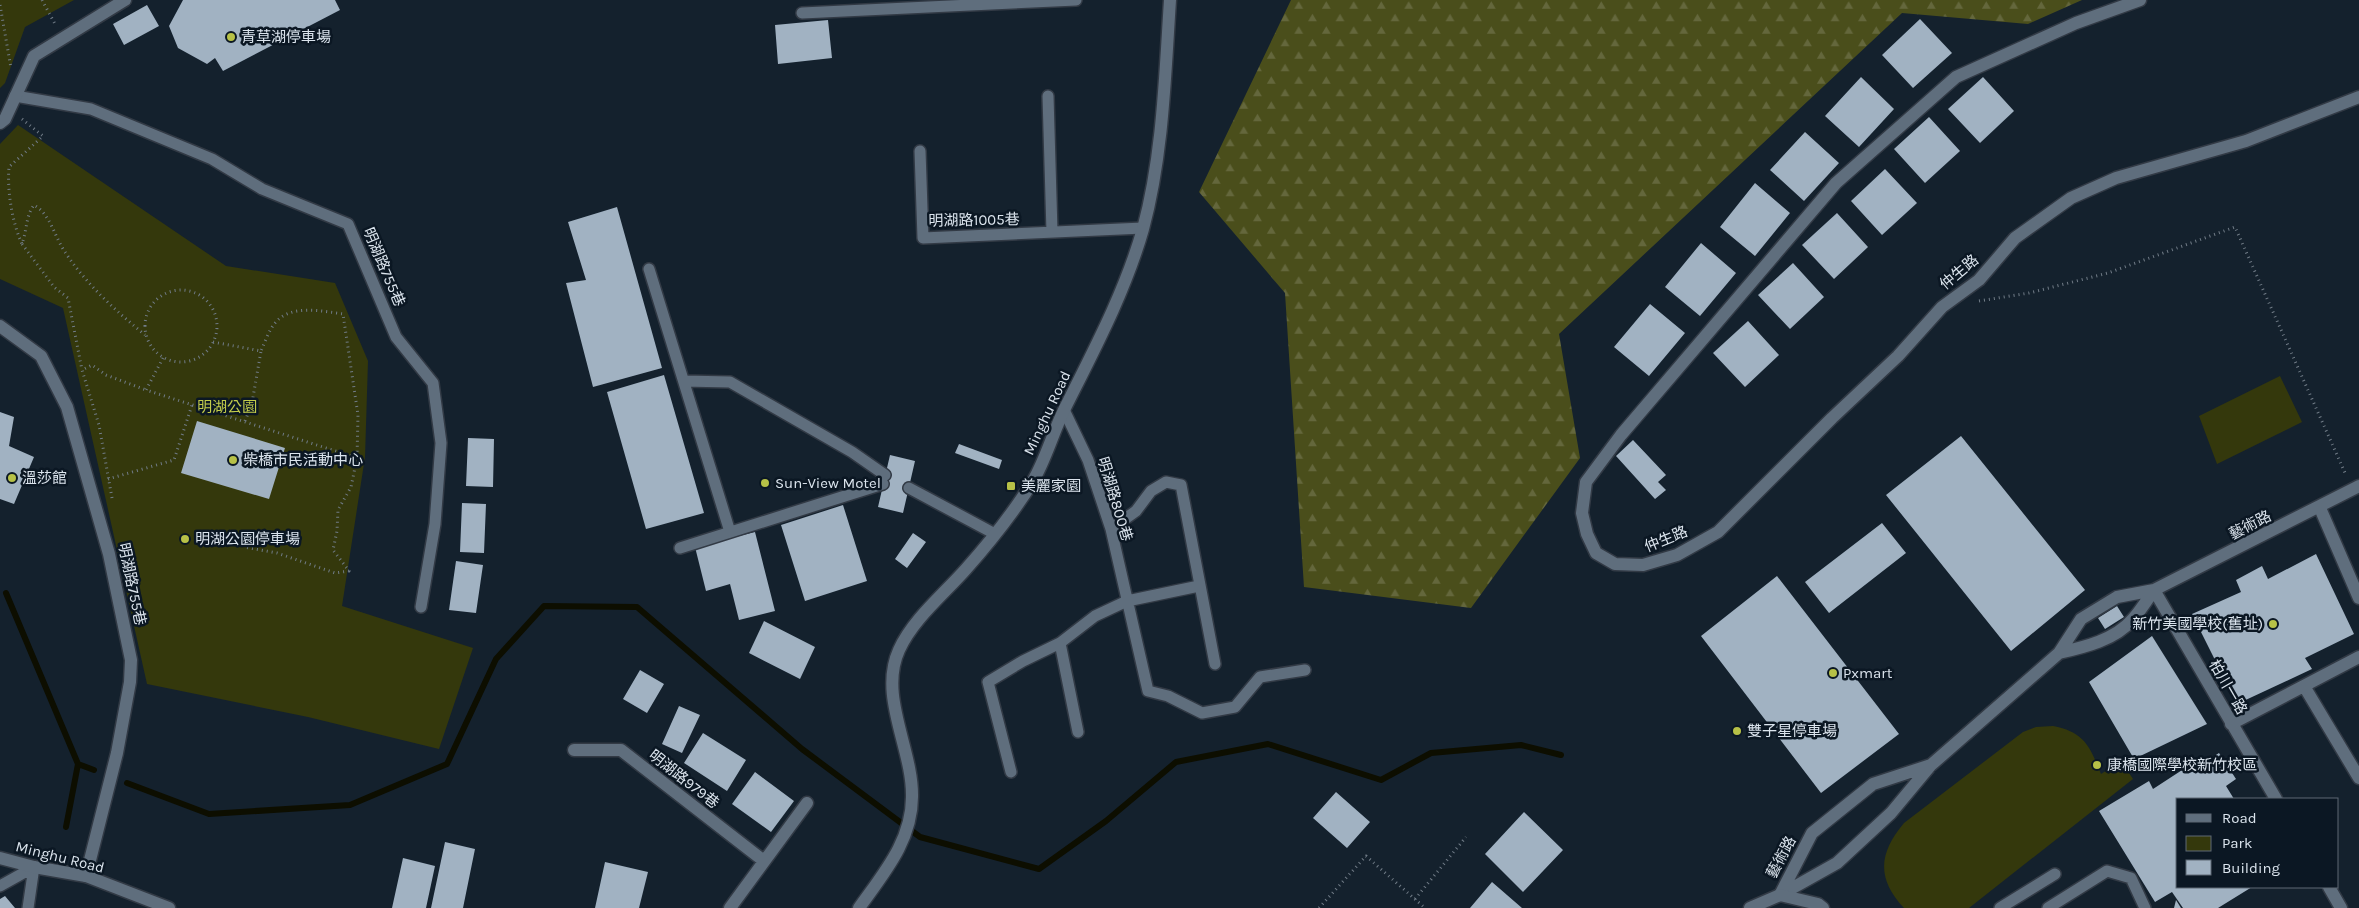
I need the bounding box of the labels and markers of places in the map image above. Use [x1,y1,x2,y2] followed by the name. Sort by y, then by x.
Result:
[241,28,331,46] place label: 青草湖停車場
[225,31,237,43] marker: 青草湖停車場
[243,451,363,469] place label: 柴橋市民活動中心
[227,454,239,466] marker: 柴橋市民活動中心
[22,469,67,487] place label: 溫莎館
[6,472,18,484] marker: 溫莎館
[775,474,881,492] place label: Sun-View Motel
[759,477,771,489] marker: Sun-View Motel
[1021,477,1081,495] place label: 美麗家園
[1005,480,1017,492] marker: 美麗家園
[195,530,300,548] place label: 明湖公園停車場
[179,533,191,545] marker: 明湖公園停車場
[2132,615,2263,633] place label: 新竹美國學校(舊址)
[2267,618,2279,630] marker: 新竹美國學校(舊址)
[1843,664,1893,682] place label: Pxmart
[1827,667,1839,679] marker: Pxmart
[1747,722,1837,740] place label: 雙子星停車場
[1731,725,1743,737] marker: 雙子星停車場
[2107,756,2257,774] place label: 康橋國際學校新竹校區
[2091,759,2103,771] marker: 康橋國際學校新竹校區

